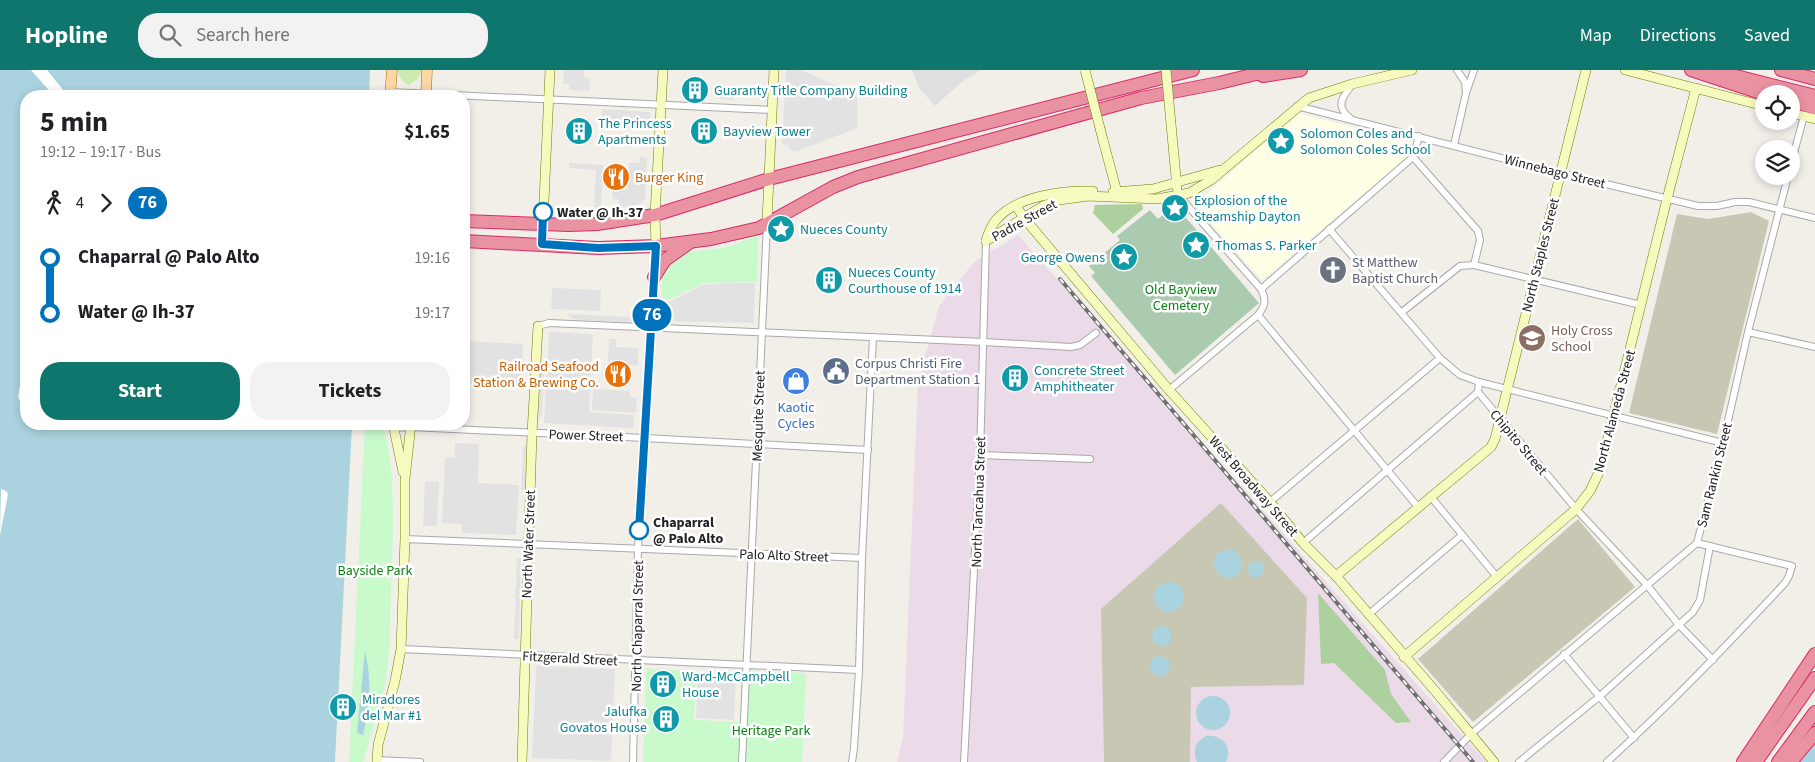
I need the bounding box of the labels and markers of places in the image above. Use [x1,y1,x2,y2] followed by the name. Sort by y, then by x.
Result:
[680,75,710,105] building icon: Guaranty Title Company Building
[714,81,907,101] place label: Guaranty Title Company Building
[598,114,672,150] place label: The Princess Apartments
[564,116,594,146] building icon: The Princess Apartments
[689,116,719,146] building icon: Bayview Tower
[723,122,811,142] place label: Bayview Tower
[1300,124,1431,160] place label: Solomon Coles and Solomon Coles School
[1266,126,1296,156] place icon: Solomon Coles and Solomon Coles School
[601,162,631,192] restaurant icon: Burger King
[635,168,703,188] place label: Burger King
[1194,191,1301,227] place label: Explosion of the Steamship Dayton
[1160,193,1190,223] place icon: Explosion of the Steamship Dayton
[533,202,553,222] marker: Water @ Ih-37
[557,203,643,223] place label: Water @ Ih-37
[766,214,796,244] place icon: Nueces County
[800,220,888,240] place label: Nueces County
[1181,230,1211,260] place icon: Thomas S. Parker
[1215,236,1317,256] place label: Thomas S. Parker
[1109,242,1139,272] place icon: George Owens
[1021,248,1105,268] place label: George Owens
[1352,253,1438,289] place label: St Matthew Baptist Church
[1318,255,1348,285] church icon: St Matthew Baptist Church
[848,263,962,299] place label: Nueces County Courthouse of 1914
[814,265,844,295] building icon: Nueces County Courthouse of 1914
[1551,321,1613,357] place label: Holy Cross School
[1517,323,1547,353] school or university icon: Holy Cross School
[855,354,980,390] place label: Corpus Christi Fire Department Station 1
[821,356,851,386] public building icon: Corpus Christi Fire Department Station 1
[473,357,599,393] place label: Railroad Seafood Station & Brewing Co.
[603,359,633,389] restaurant icon: Railroad Seafood Station & Brewing Co.
[1034,361,1125,397] place label: Concrete Street Amphitheater
[1000,363,1030,393] building icon: Concrete Street Amphitheater
[781,366,811,396] shop icon: Kaotic Cycles
[777,398,815,434] place label: Kaotic Cycles
[653,513,723,549] place label: Chaparral @ Palo Alto
[629,520,649,540] marker: Chaparral @ Palo Alto
[682,667,790,703] place label: Ward-McCampbell House
[648,669,678,699] building icon: Ward-McCampbell House
[362,690,422,726] place label: Miradores del Mar #1
[328,692,358,722] building icon: Miradores del Mar #1
[560,702,647,738] place label: Jalufka Govatos House
[651,704,681,734] building icon: Jalufka Govatos House

